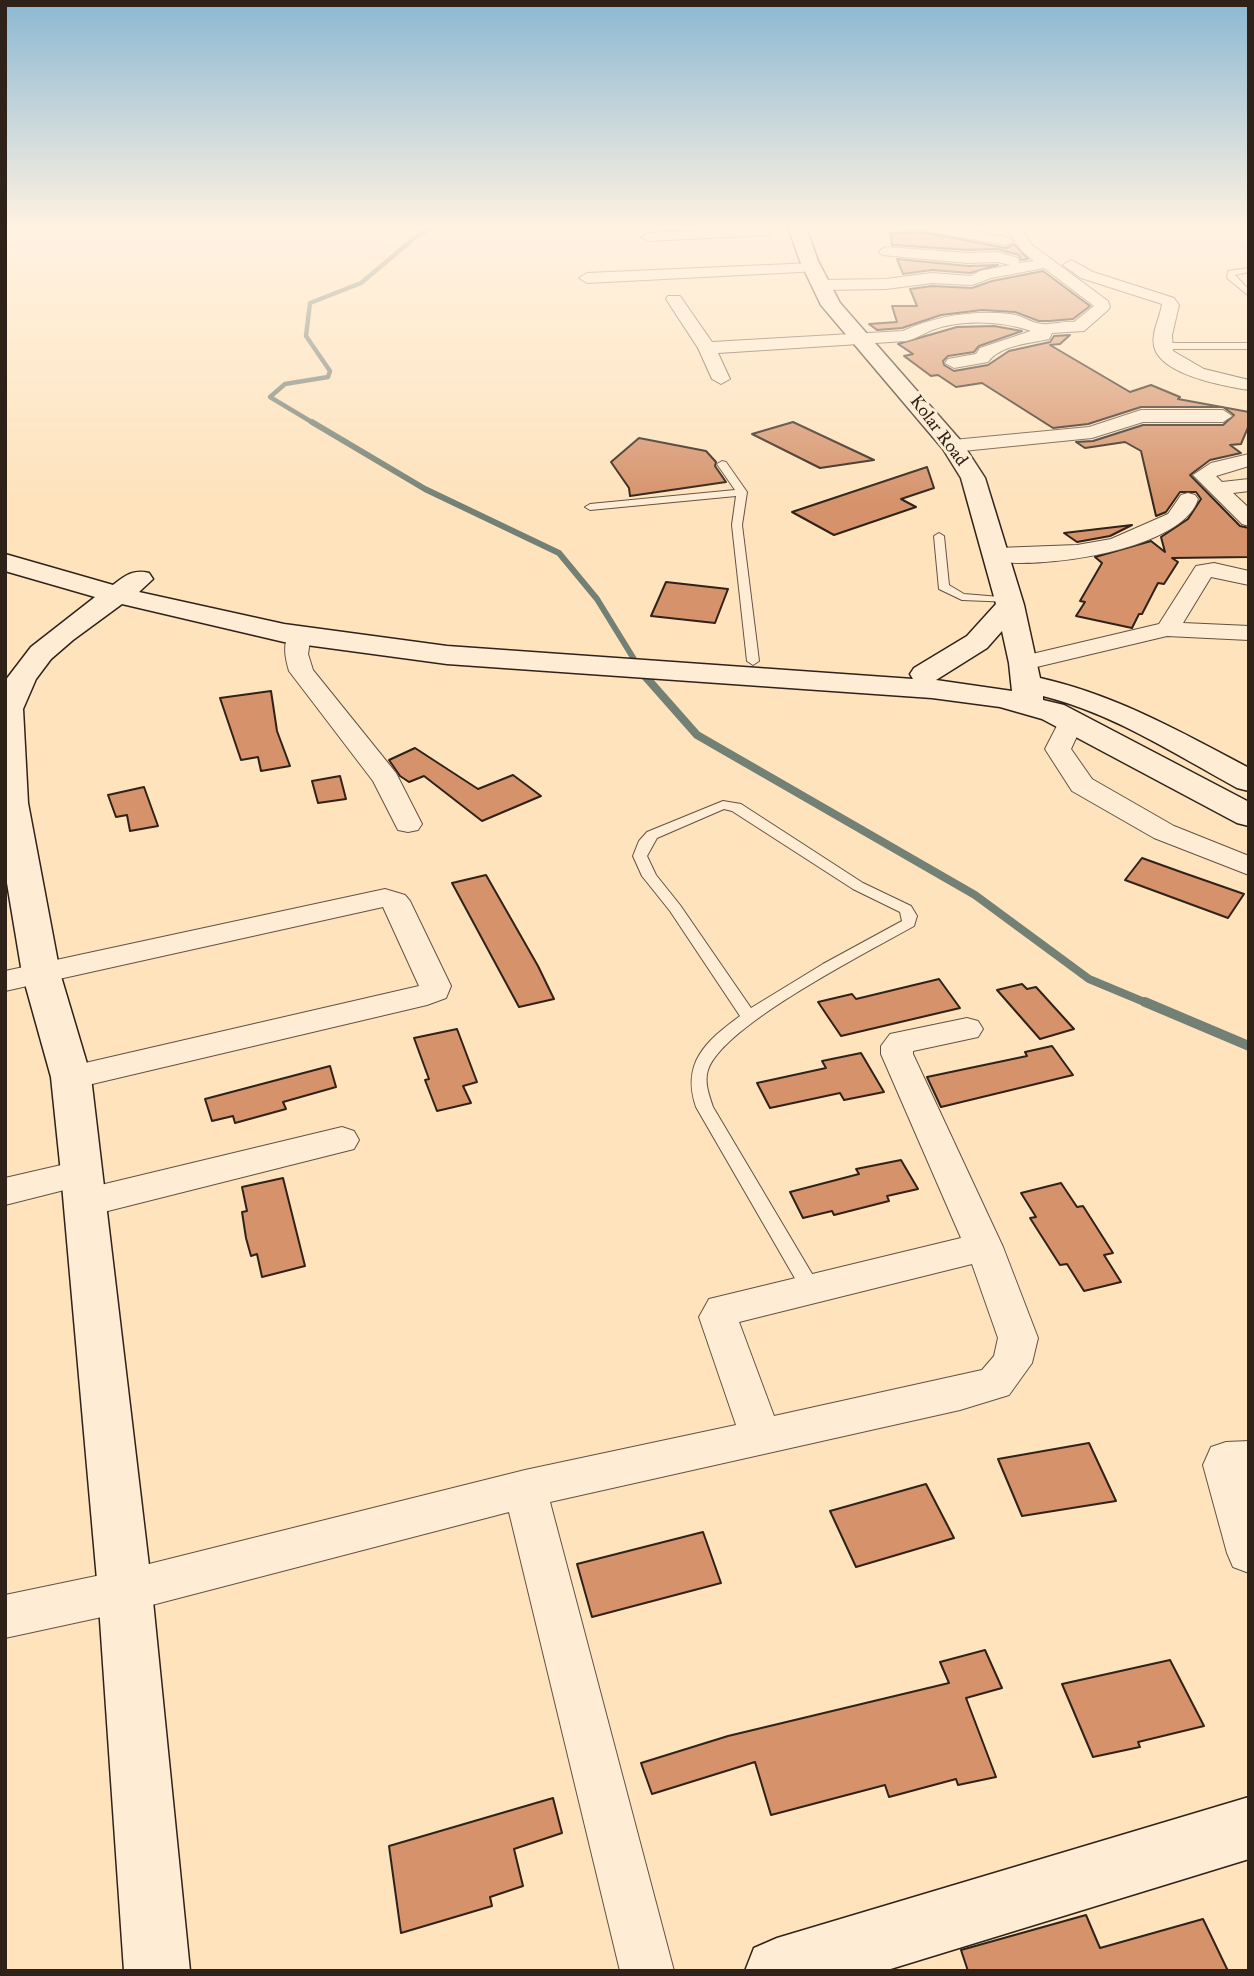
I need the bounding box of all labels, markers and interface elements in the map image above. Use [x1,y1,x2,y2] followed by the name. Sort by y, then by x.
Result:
[904,391,972,471] street label: Kolar Road

